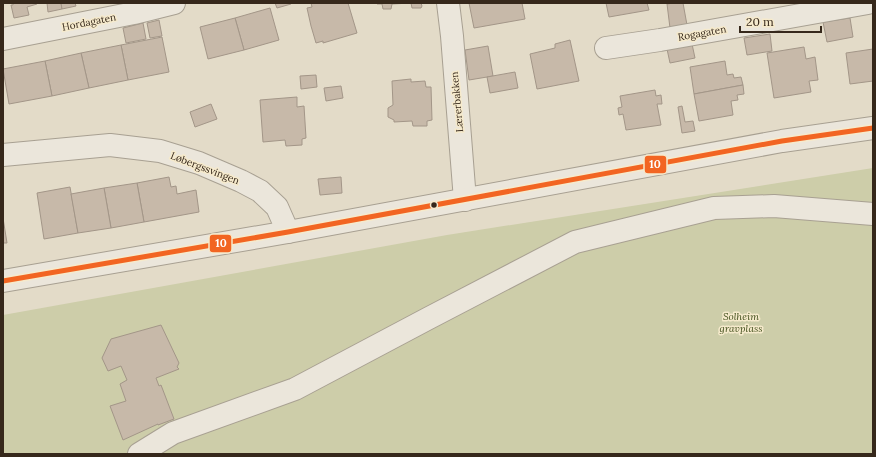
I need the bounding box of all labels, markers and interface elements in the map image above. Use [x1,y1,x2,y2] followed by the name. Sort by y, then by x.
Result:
[740,8,821,34] scale bar
[61,10,117,34] street label: Hordagaten
[746,14,774,29] text: 20 m
[677,22,727,44] street label: Rogagaten
[448,71,466,133] street label: Lærerbakken
[169,149,241,187] street label: Løbergssvingen
[644,155,667,174] line badge: 10
[649,157,661,171] text: 10
[429,200,439,210] unlabelled marker
[209,234,232,253] line badge: 10
[215,236,227,250] text: 10
[720,310,762,335] park label: Solheim gravplass

